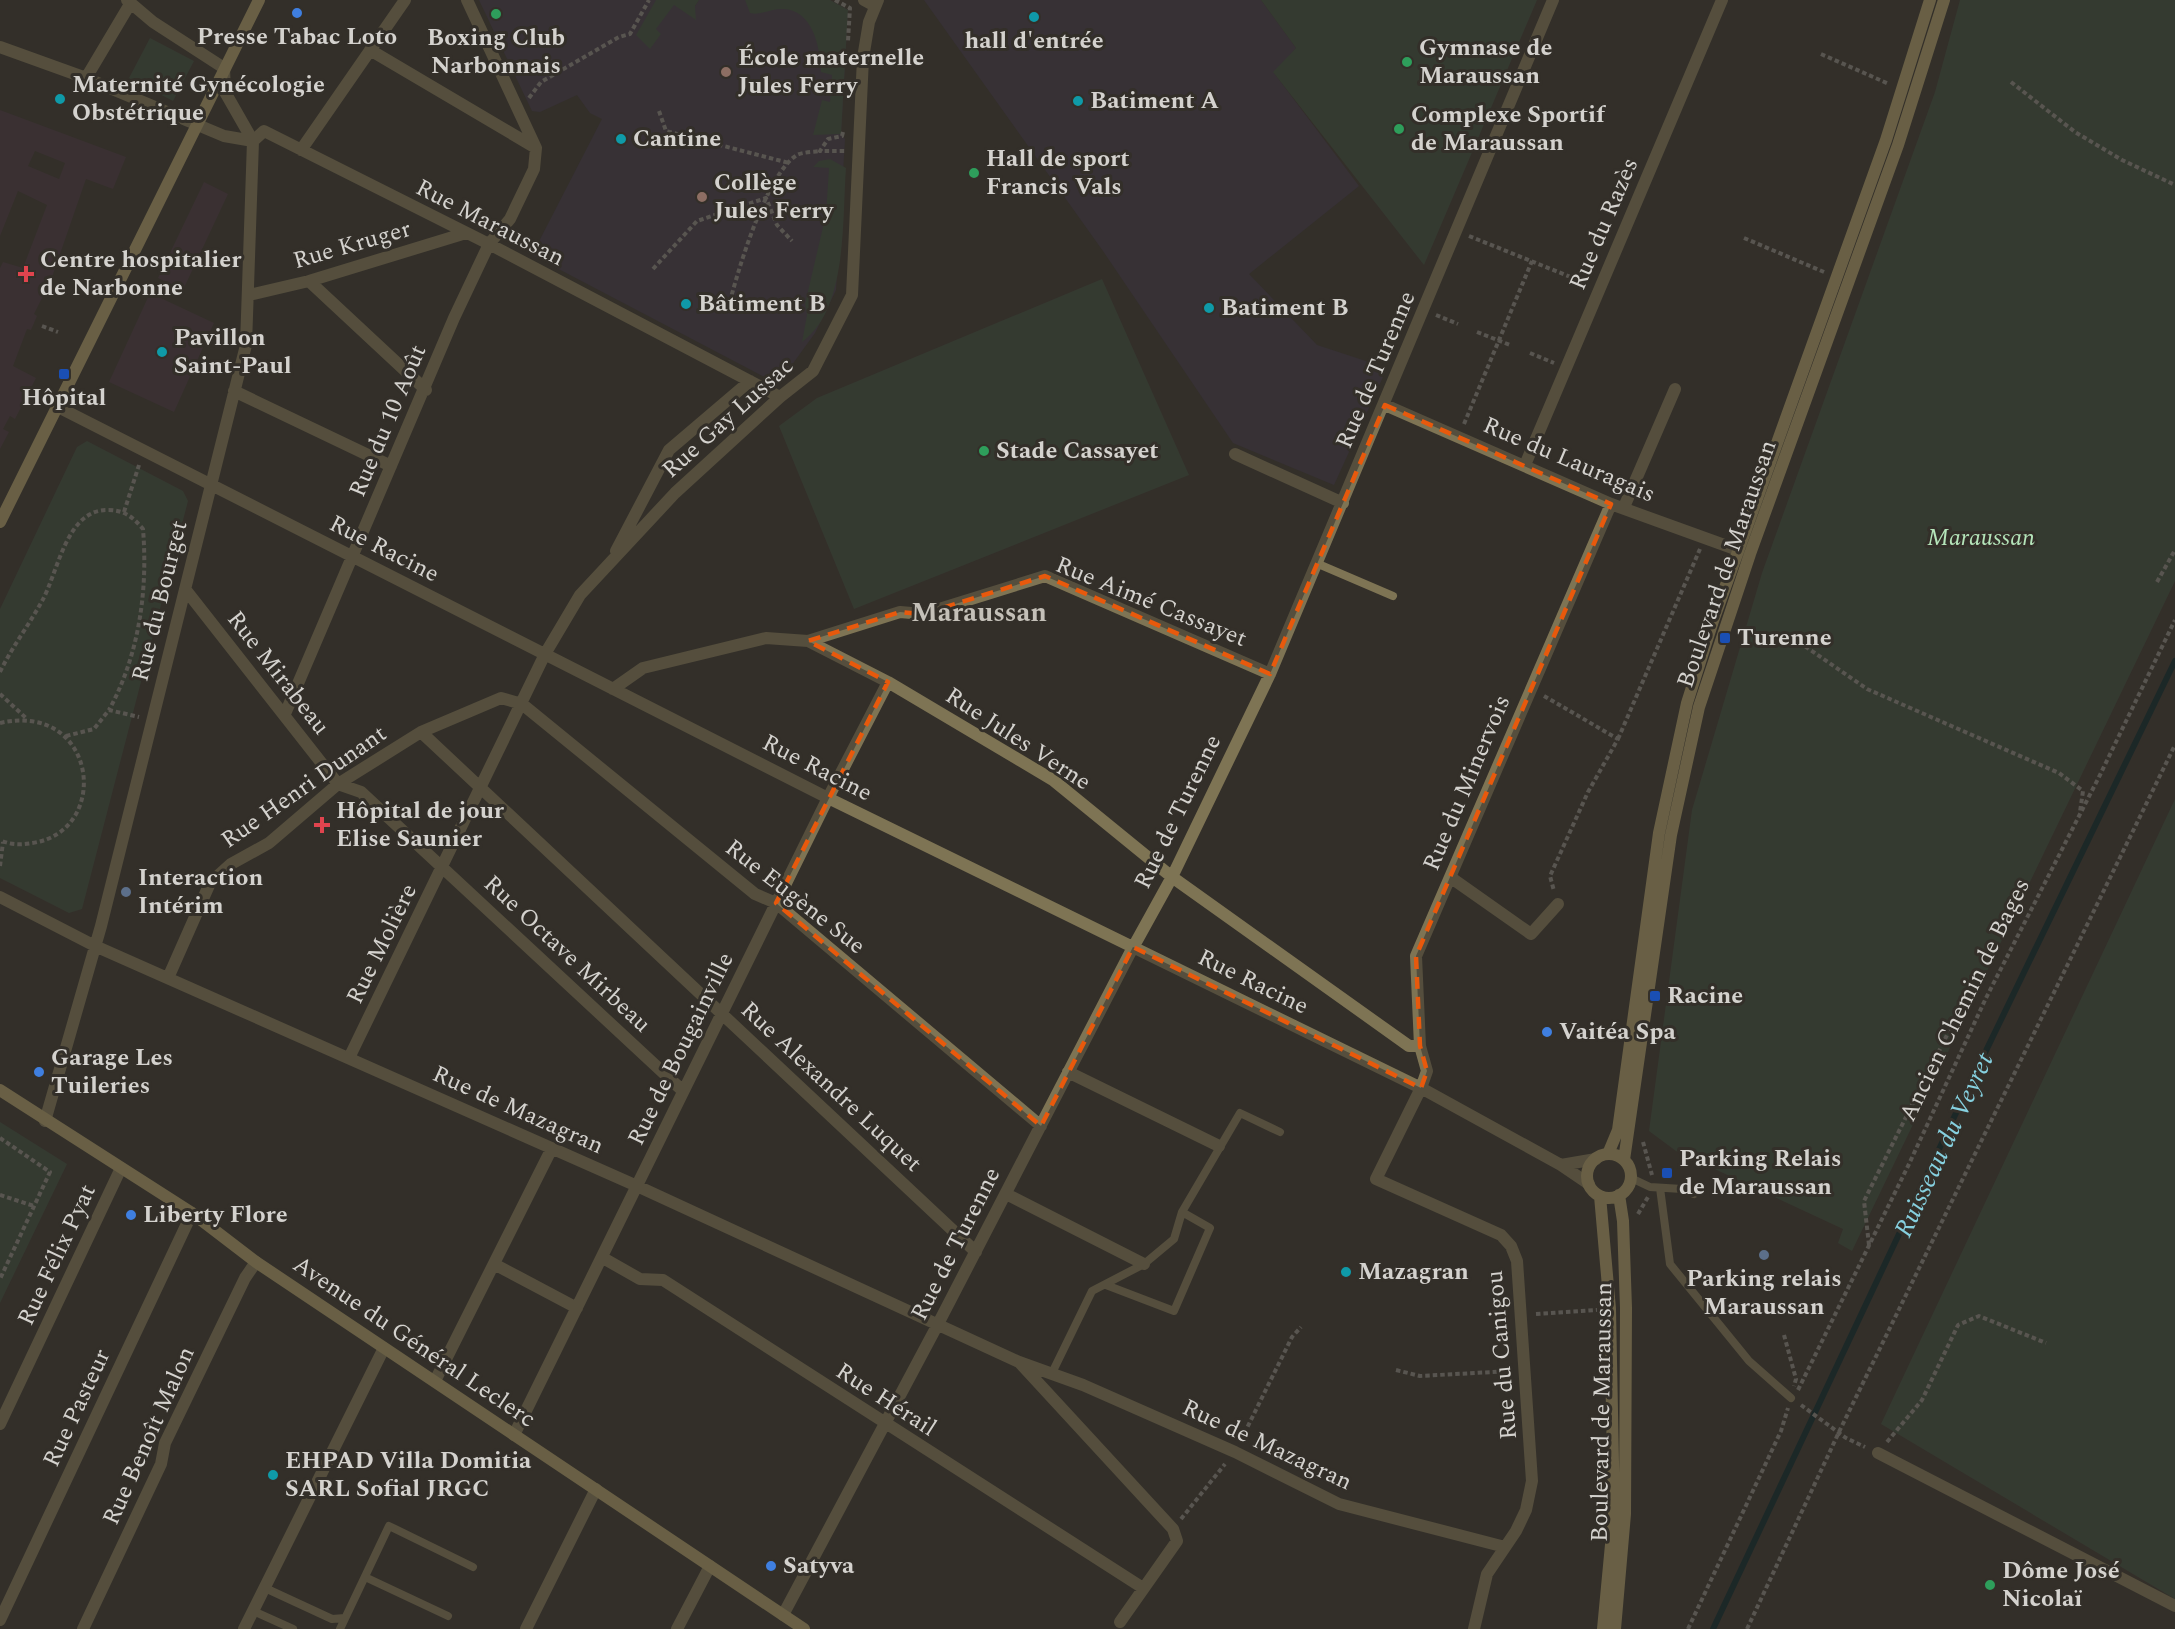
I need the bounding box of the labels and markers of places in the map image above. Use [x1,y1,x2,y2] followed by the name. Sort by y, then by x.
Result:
[290,6,304,20] marker: Presse Tabac Loto
[489,7,503,21] marker: Boxing Club Narbonnais
[1027,10,1041,24] marker: hall d'entrée
[197,19,397,55] place label: Presse Tabac Loto
[427,20,565,84] place label: Boxing Club Narbonnais
[964,23,1104,59] place label: hall d'entrée
[1419,30,1552,94] place label: Gymnase de Maraussan
[738,40,924,104] place label: École maternelle Jules Ferry
[1400,55,1414,69] marker: Gymnase de Maraussan
[719,65,733,79] marker: École maternelle Jules Ferry
[72,67,325,131] place label: Maternité Gynécologie Obstétrique
[1090,83,1219,119] place label: Batiment A
[53,92,67,106] marker: Maternité Gynécologie Obstétrique
[1071,94,1085,108] marker: Batiment A
[1411,97,1607,161] place label: Complexe Sportif de Maraussan
[633,121,721,157] place label: Cantine
[1392,122,1406,136] marker: Complexe Sportif de Maraussan
[614,132,628,146] marker: Cantine
[986,141,1129,205] place label: Hall de sport Francis Vals
[714,165,835,229] place label: Collège Jules Ferry
[967,166,981,180] marker: Hall de sport Francis Vals
[695,190,709,204] marker: Collège Jules Ferry
[40,242,242,306] place label: Centre hospitalier de Narbonne
[17,265,35,283] marker: Centre hospitalier de Narbonne
[698,286,825,322] place label: Bâtiment B
[1221,290,1348,326] place label: Batiment B
[679,297,693,311] marker: Bâtiment B
[1202,301,1216,315] marker: Batiment B
[174,320,292,384] place label: Pavillon Saint-Paul
[155,345,169,359] marker: Pavillon Saint-Paul
[57,367,71,381] marker: Hôpital
[22,380,107,416] place label: Hôpital
[996,433,1159,469] place label: Stade Cassayet
[977,444,991,458] marker: Stade Cassayet
[1737,620,1832,656] place label: Turenne
[1718,631,1732,645] marker: Turenne
[336,793,505,857] place label: Hôpital de jour Elise Saunier
[313,816,331,834] marker: Hôpital de jour Elise Saunier
[138,860,263,924] place label: Interaction Intérim
[119,885,133,899] marker: Interaction Intérim
[1667,978,1743,1014] place label: Racine
[1648,989,1662,1003] marker: Racine
[1559,1014,1676,1050] place label: Vaitéa Spa
[1540,1025,1554,1039] marker: Vaitéa Spa
[51,1040,173,1104] place label: Garage Les Tuileries
[32,1065,46,1079] marker: Garage Les Tuileries
[1679,1141,1842,1205] place label: Parking Relais de Maraussan
[1660,1166,1674,1180] marker: Parking Relais de Maraussan
[143,1197,288,1233] place label: Liberty Flore
[124,1208,138,1222] marker: Liberty Flore
[1757,1248,1771,1262] marker: Parking relais Maraussan
[1358,1254,1469,1290] place label: Mazagran
[1686,1261,1842,1325] place label: Parking relais Maraussan
[1339,1265,1353,1279] marker: Mazagran
[285,1443,532,1507] place label: EHPAD Villa Domitia SARL Sofial JRGC
[266,1468,280,1482] marker: EHPAD Villa Domitia SARL Sofial JRGC
[783,1548,855,1584] place label: Satyva
[2002,1553,2120,1617] place label: Dôme José Nicolaï
[764,1559,778,1573] marker: Satyva
[1983,1578,1997,1592] marker: Dôme José Nicolaï

